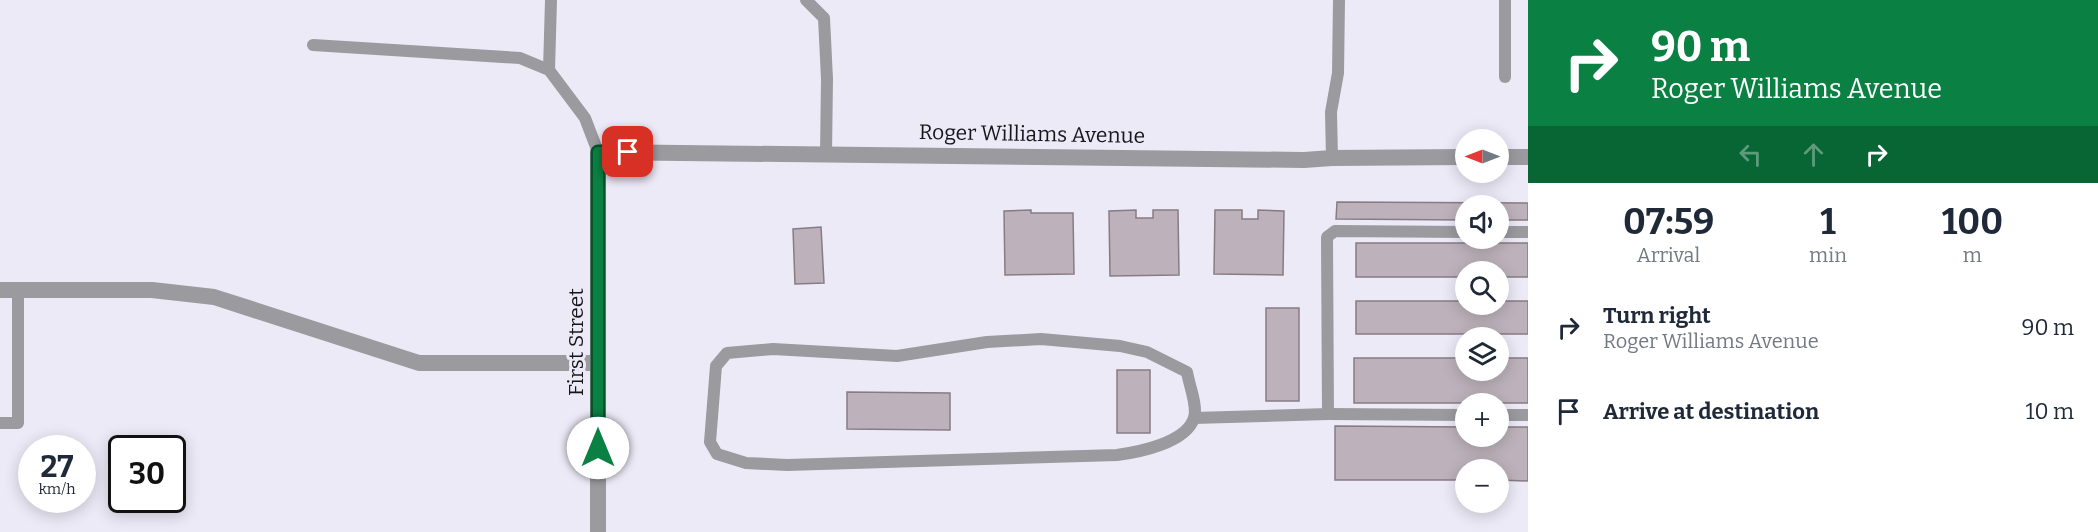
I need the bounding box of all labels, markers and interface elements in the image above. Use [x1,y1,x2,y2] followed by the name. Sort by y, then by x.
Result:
[1651,22,1750,72] text: 90 m
[1552,24,1630,102] icon: right
[1651,73,1942,105] text: Roger Williams Avenue
[919,119,1145,149] street label: Roger Williams Avenue
[602,126,653,177] pin
[1455,129,1509,183] north arrow
[1455,129,1509,513] map controls
[611,135,644,168] icon: arrive
[1734,138,1767,171] icon: left
[1797,138,1830,171] icon: ahead
[1860,138,1893,171] icon: right
[1455,195,1509,249] button: sound
[1623,200,1714,244] text: 07:59
[1820,200,1836,244] text: 1
[1942,200,2003,244] text: 100
[1637,243,1700,267] text: Arrival
[1809,243,1847,267] text: min
[1963,243,1982,267] text: m
[1455,261,1509,315] button: search
[563,288,589,396] street label: First Street
[1603,302,1711,329] text: Turn right
[1552,311,1585,344] icon: right
[2022,314,2074,341] text: 90 m
[1455,327,1509,381] button: layers
[1603,329,1819,353] text: Roger Williams Avenue
[1455,393,1509,447] button: +
[1552,395,1585,428] icon: arrive
[1603,398,1819,425] text: Arrive at destination
[2026,398,2074,425] text: 10 m
[566,416,630,480] position arrow
[108,435,186,513] speed limit sign: 30
[41,449,73,485] text: 27
[1455,459,1509,513] button: −
[38,480,76,498] text: km/h

